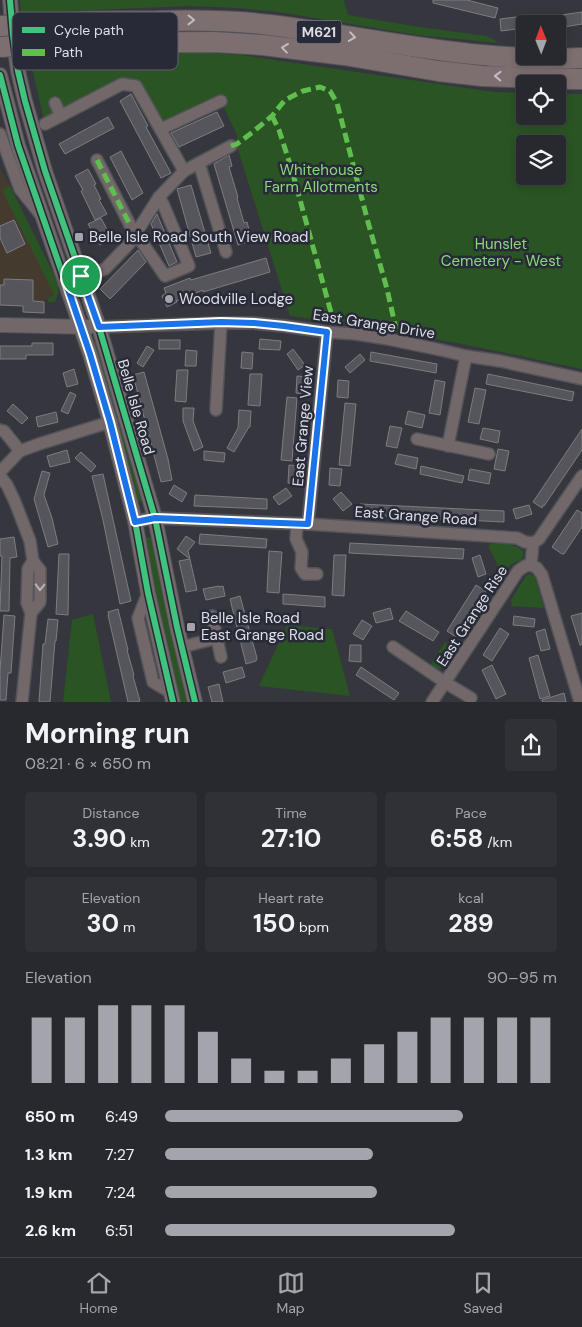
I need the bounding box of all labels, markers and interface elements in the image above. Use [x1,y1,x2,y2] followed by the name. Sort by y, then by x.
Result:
[12,12,178,70] legend
[187,15,195,25] one-way arrow
[516,15,566,65] north arrow
[516,15,566,185] map controls
[54,21,124,39] text: Cycle path
[296,21,342,44] road number: M621
[348,32,356,42] one-way arrow
[54,43,83,61] text: Path
[281,43,289,54] one-way arrow
[494,71,502,82] one-way arrow
[516,75,566,125] button: locate
[516,135,566,185] button: layers
[264,160,378,197] park label: Whitehouse Farm Allotments
[89,227,308,247] place label: Belle Isle Road South View Road
[73,231,85,243] marker: Belle Isle Road South View Road
[441,234,561,271] park label: Hunslet Cemetery - West
[60,255,102,297] pin
[67,262,95,290] icon: arrive
[179,289,293,309] place label: Woodville Lodge
[163,293,175,305] marker: Woodville Lodge
[311,304,437,344] street label: East Grange Drive
[113,357,159,457] street label: Belle Isle Road
[288,364,318,487] street label: East Grange View
[354,502,478,530] street label: East Grange Road
[432,562,512,670] street label: East Grange Rise
[35,584,45,591] one-way arrow
[201,608,324,645] place label: Belle Isle Road East Grange Road
[185,621,197,633] marker: Belle Isle Road East Grange Road
[25,715,190,752] text: Morning run
[505,719,557,771] button: share
[25,753,151,774] text: 08:21 · 6 × 650 m
[83,804,139,822] text: Distance
[275,804,307,822] text: Time
[455,804,487,822] text: Pace
[72,822,126,855] text: 3.90
[261,822,321,855] text: 27:10
[430,822,483,855] text: 6:58
[126,833,150,851] text: km
[483,833,512,851] text: /km
[82,889,140,907] text: Elevation
[258,889,324,907] text: Heart rate
[458,889,484,907] text: kcal
[87,907,119,940] text: 30
[253,907,295,940] text: 150
[448,907,494,940] text: 289
[119,918,135,936] text: m
[295,918,329,936] text: bpm
[25,967,92,988] text: Elevation
[487,967,557,988] text: 90–95 m
[25,1106,75,1127] text: 650 m
[105,1106,138,1127] text: 6:49
[25,1144,73,1165] text: 1.3 km
[105,1144,134,1165] text: 7:27
[25,1182,73,1203] text: 1.9 km
[105,1182,135,1203] text: 7:24
[25,1220,76,1241] text: 2.6 km
[105,1220,133,1241] text: 6:51
[79,1269,118,1317] tab: Home
[276,1269,305,1317] tab: Map
[463,1269,503,1317] tab: Saved

